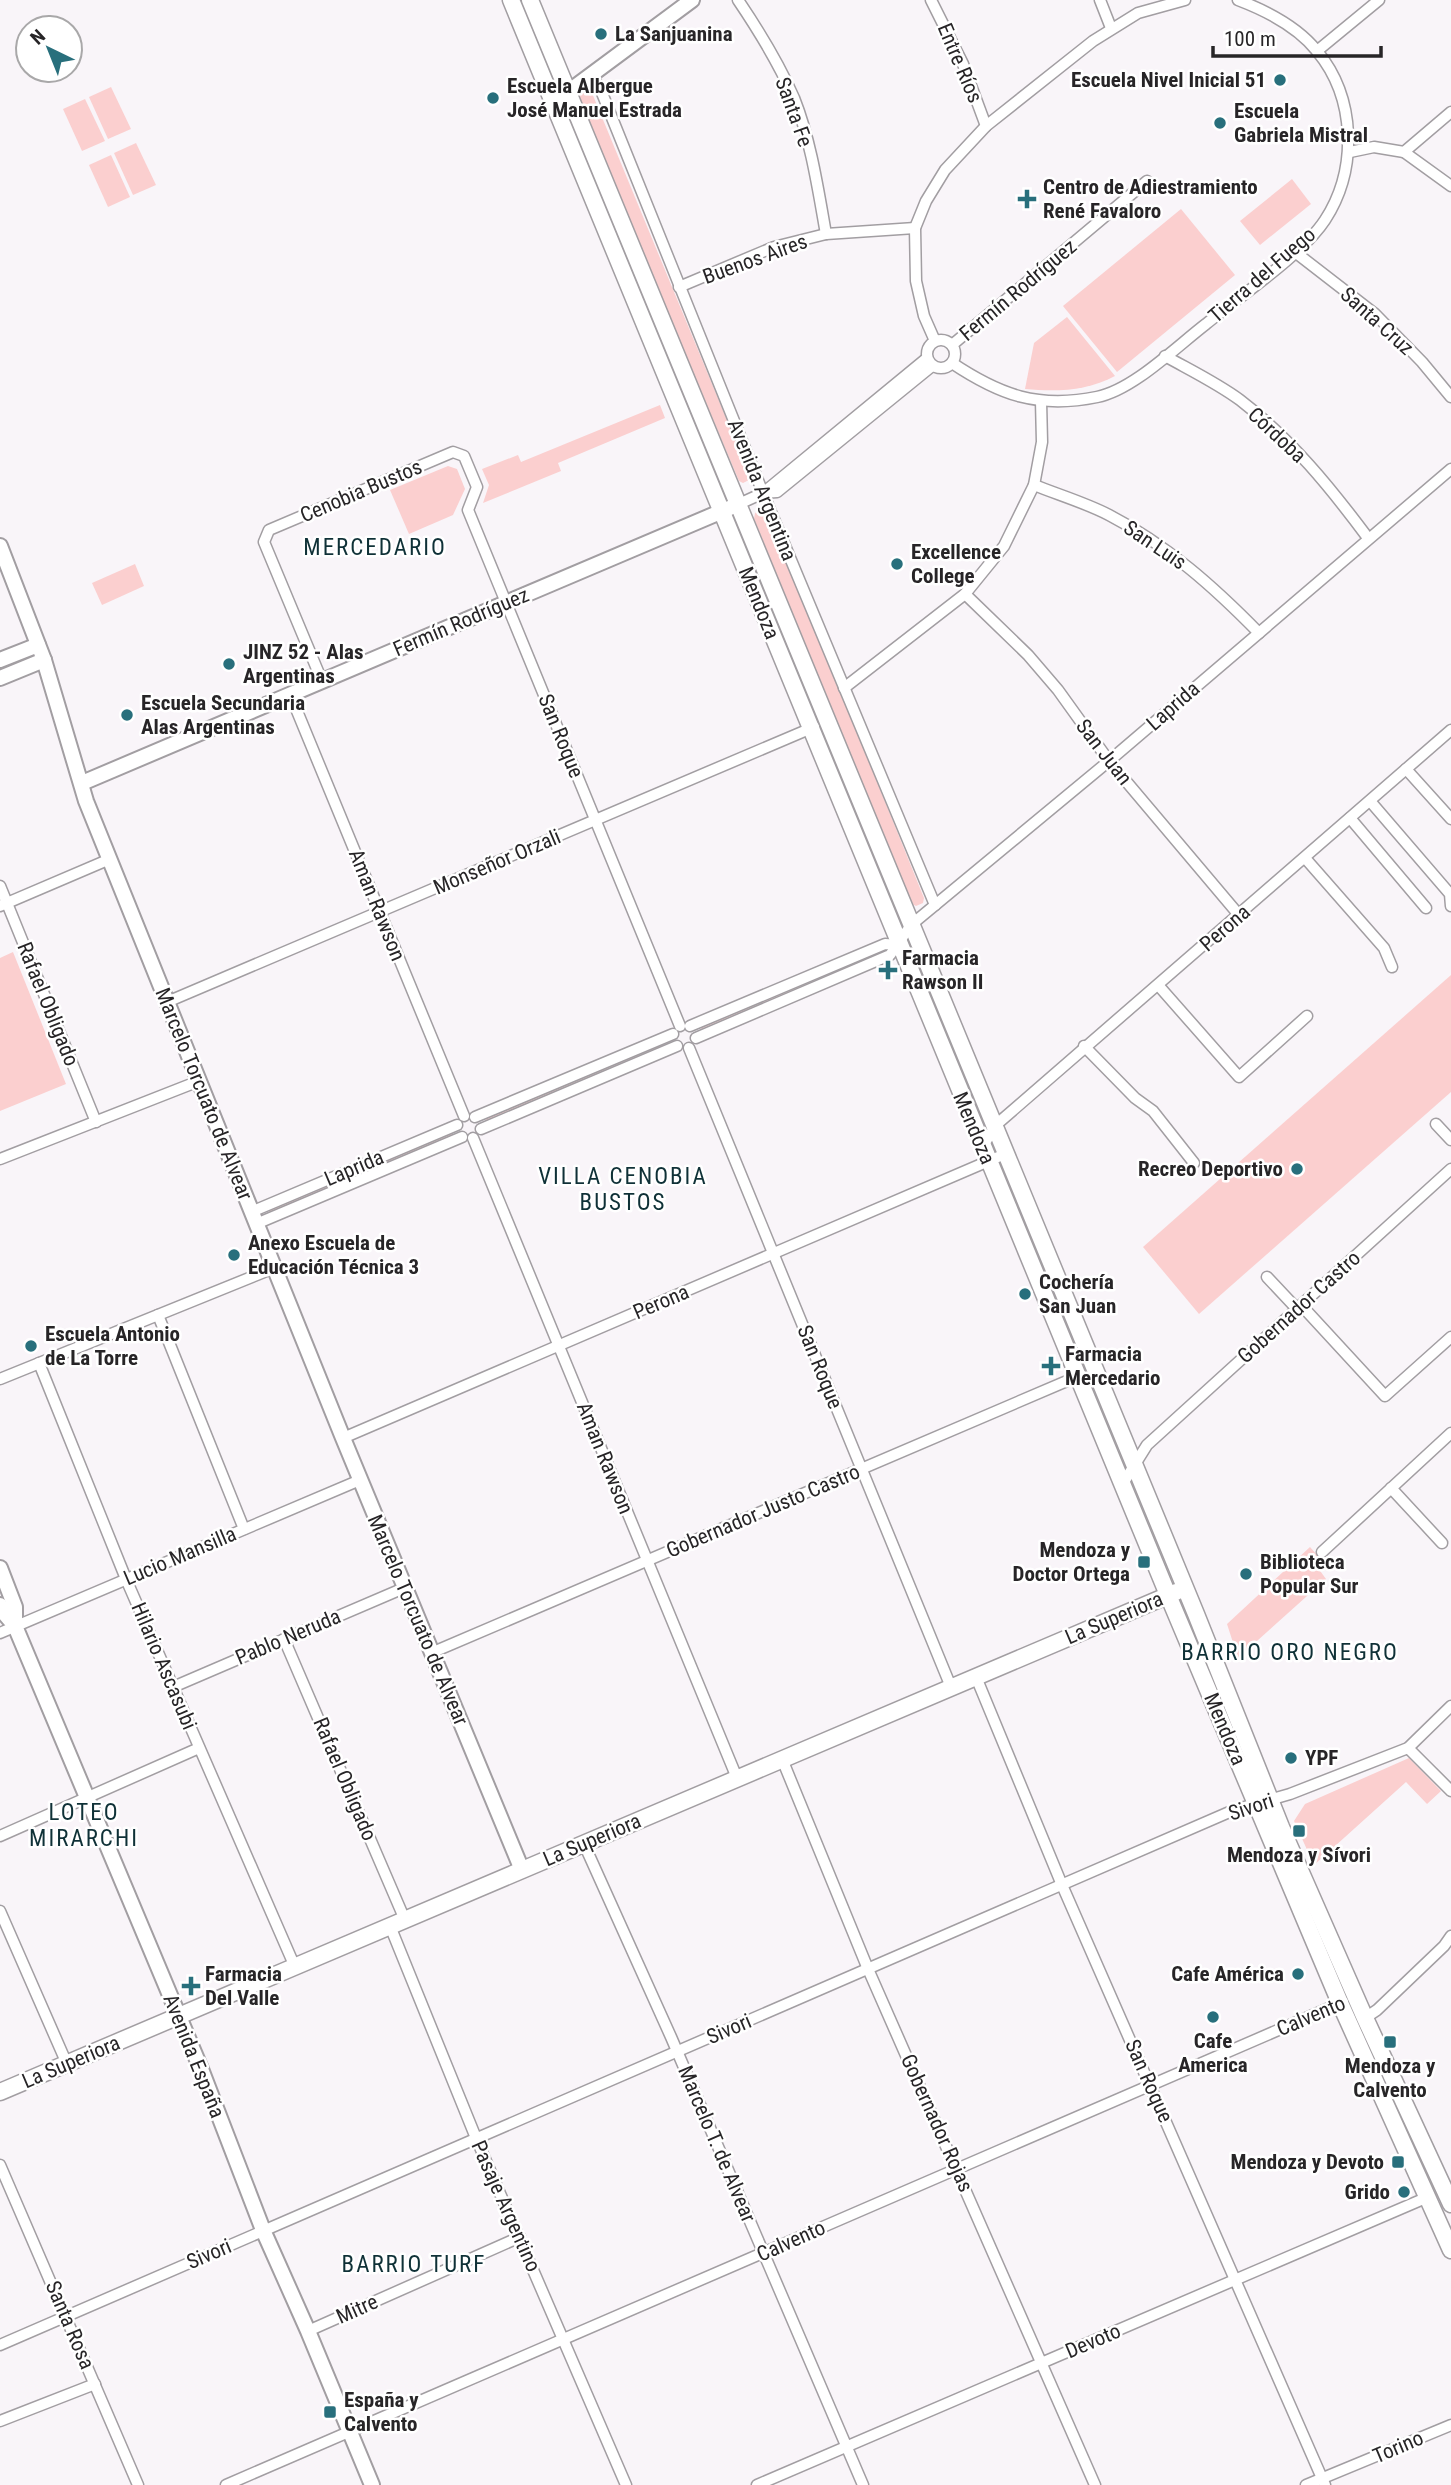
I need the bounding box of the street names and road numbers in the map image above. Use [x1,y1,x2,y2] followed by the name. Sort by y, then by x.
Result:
[933,20,987,106] street label: Entre Ríos
[770,74,818,150] street label: Santa Fe
[1204,222,1320,328] street label: Tierra del Fuego
[700,229,810,289] street label: Buenos Aires
[955,234,1081,346] street label: Fermín Rodríguez
[1336,282,1418,360] street label: Santa Cruz
[1243,402,1311,468] street label: Córdoba
[723,416,801,564] street label: Avenida Argentina
[297,455,425,527] street label: Cenobia Bustos
[1119,515,1191,575] street label: San Luis
[734,563,784,643] street label: Mendoza
[390,583,532,661] street label: Fermín Rodríguez
[1142,677,1204,735] street label: Laprida
[533,691,589,781] street label: San Roque
[1071,714,1137,790] street label: San Juan
[430,824,564,900] street label: Monseñor Orzali
[344,846,410,964] street label: Aman Rawson
[1195,900,1255,956] street label: Perona
[12,939,84,1069] street label: Rafael Obligado
[150,984,258,1204] street label: Marcelo Torcuato de Alvear
[948,1088,1000,1168] street label: Mendoza
[321,1145,387,1191] street label: Laprida
[1233,1246,1365,1368] street label: Gobernador Castro
[629,1280,693,1324] street label: Perona
[792,1322,848,1412] street label: San Roque
[572,1399,638,1517] street label: Aman Rawson
[663,1459,863,1563] street label: Gobernador Justo Castro
[363,1511,473,1729] street label: Marcelo Torcuato de Alvear
[120,1522,240,1590] street label: Lucio Mansilla
[1061,1587,1167,1649] street label: La Superiora
[126,1599,202,1733] street label: Hilario Ascasubi
[232,1604,344,1670] street label: Pablo Neruda
[1199,1689,1251,1769] street label: Mendoza
[308,1714,382,1844] street label: Rafael Obligado
[1225,1788,1277,1826] street label: Sivori
[539,1809,645,1871] street label: La Superiora
[158,1991,230,2121] street label: Avenida España
[1273,1991,1349,2041] street label: Calvento
[703,2009,755,2049] street label: Sivori
[18,2031,124,2093] street label: La Superiora
[1120,2036,1178,2126] street label: San Roque
[896,2051,978,2195] street label: Gobernador Rojas
[673,2062,761,2226] street label: Marcelo T. de Alvear
[466,2137,546,2275] street label: Pasaje Argentino
[753,2215,829,2267] street label: Calvento
[183,2234,235,2274] street label: Sivori
[41,2277,99,2373] street label: Santa Rosa
[332,2289,382,2329] street label: Mitre
[1062,2319,1124,2363] street label: Devoto
[1369,2426,1427,2468] street label: Torino

